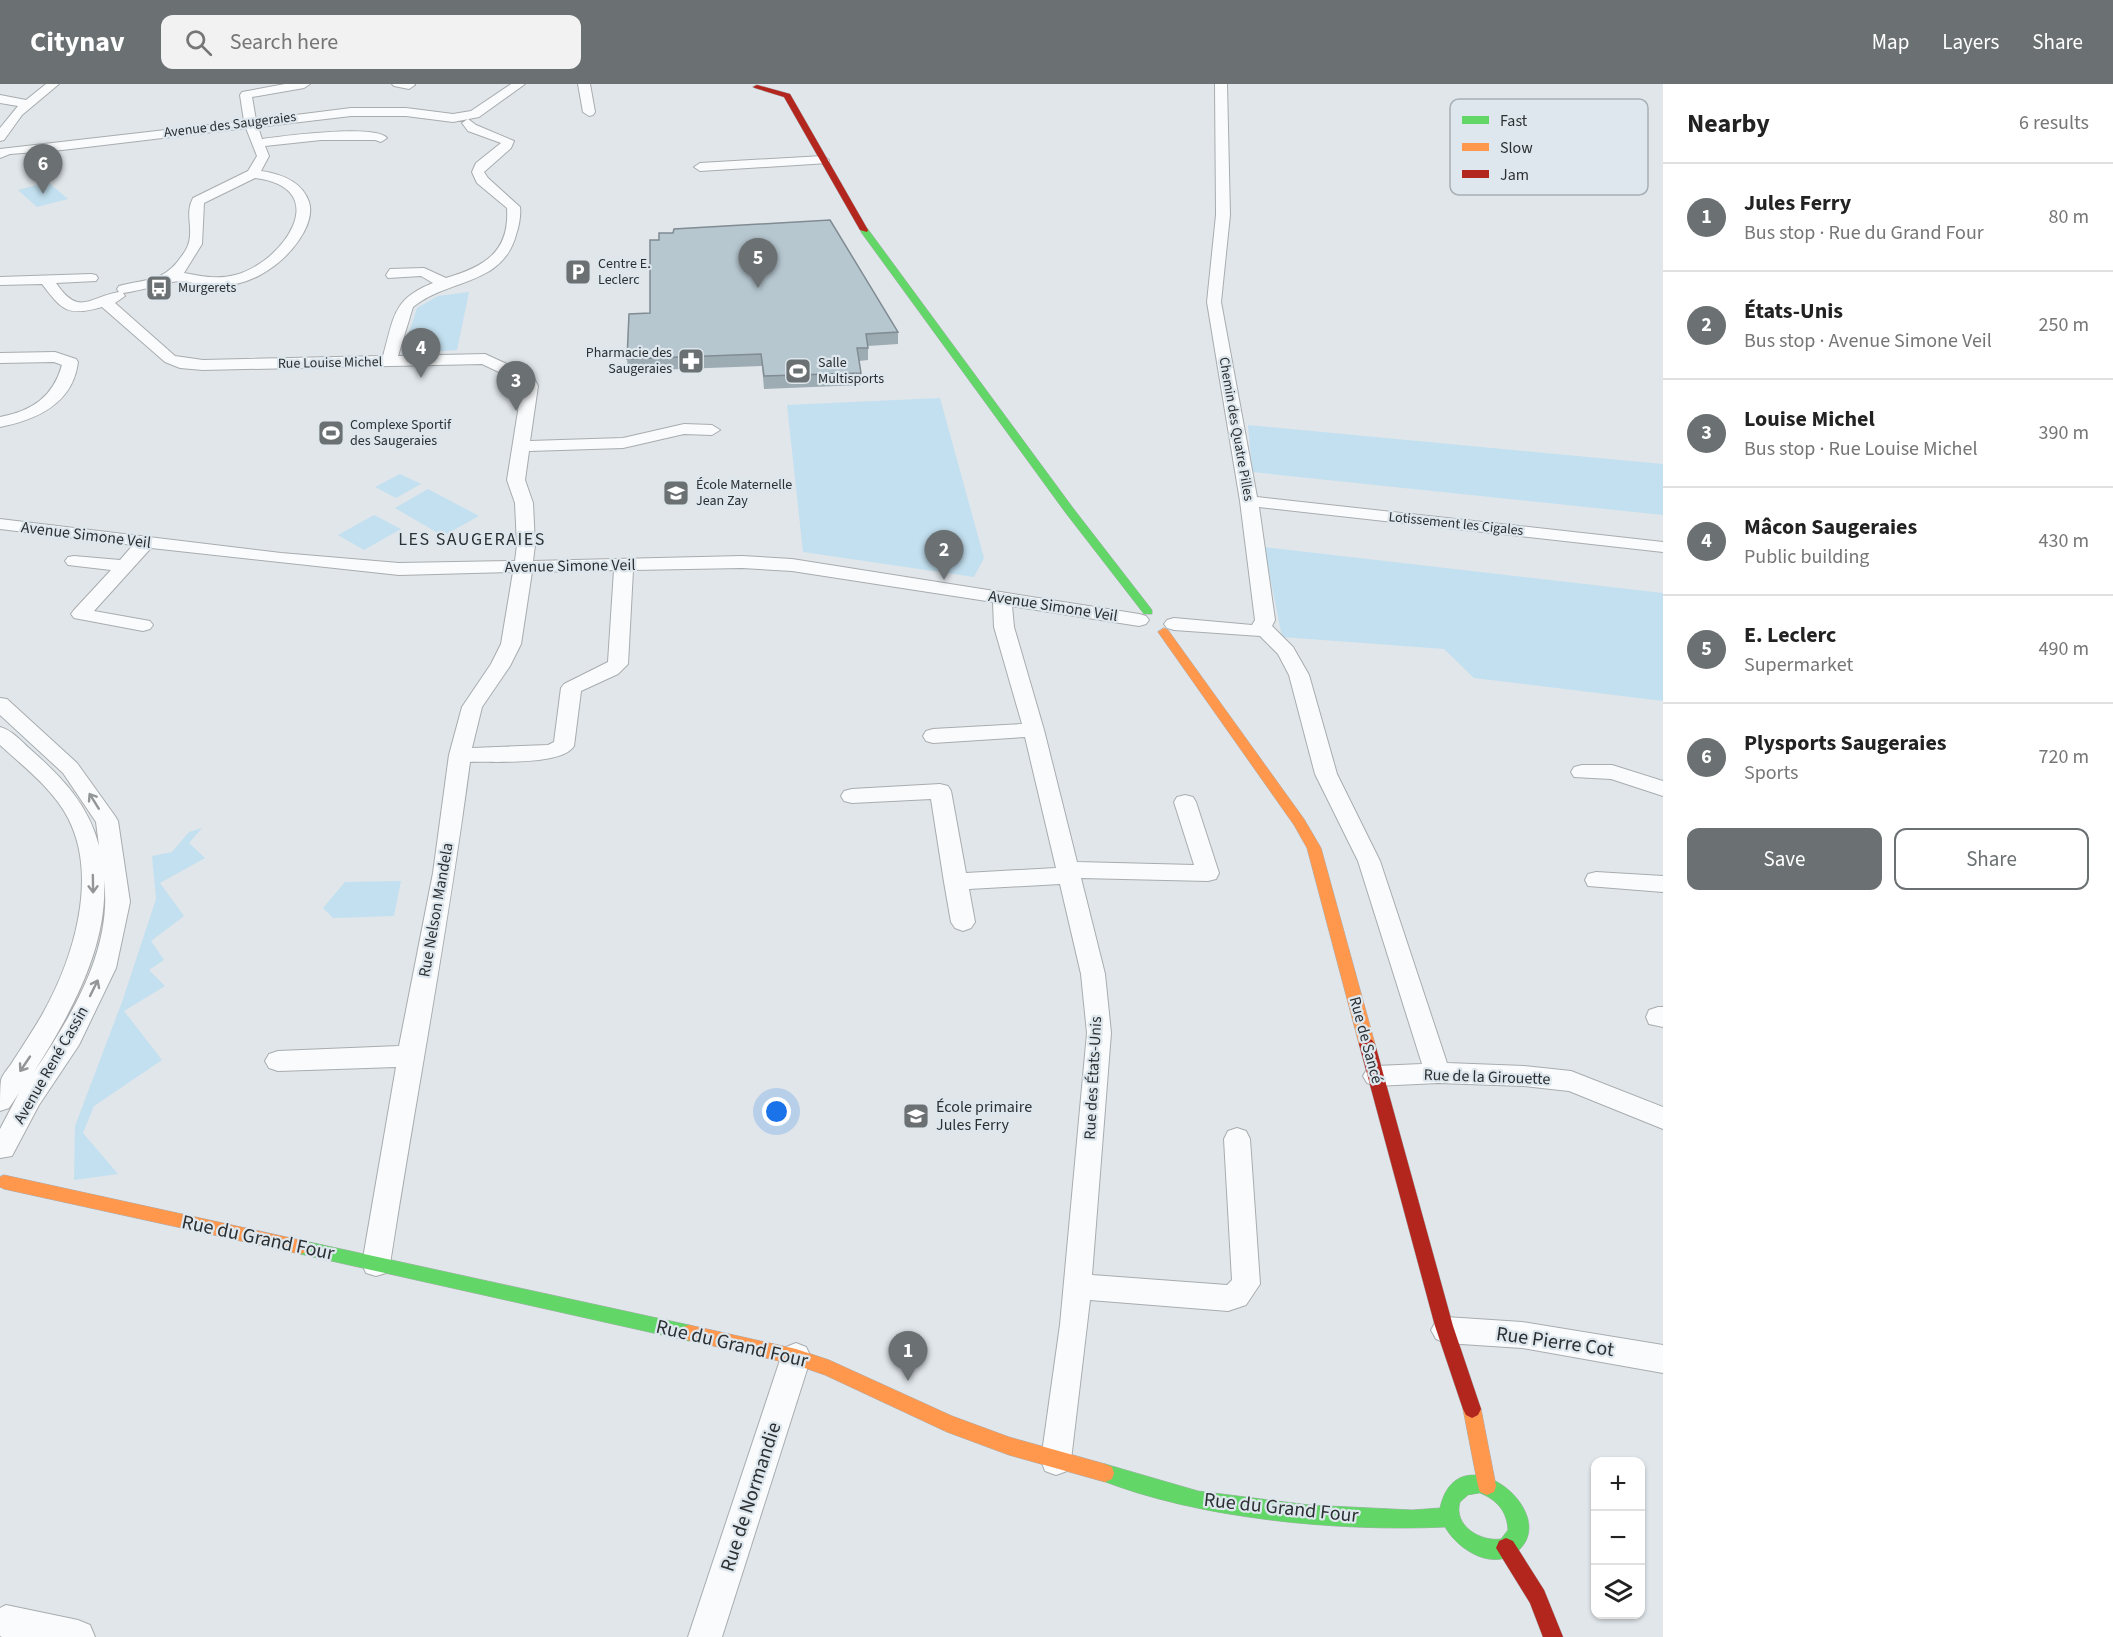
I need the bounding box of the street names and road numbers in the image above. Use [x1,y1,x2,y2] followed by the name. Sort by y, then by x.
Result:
[163,107,297,143] street label: Avenue des Saugeraies
[278,352,383,374] street label: Rue Louise Michel
[1213,356,1259,503] street label: Chemin des Quatre Pilles
[1388,507,1525,541] street label: Lotissement les Cigales
[20,516,152,554] street label: Avenue Simone Veil
[504,554,636,578] street label: Avenue Simone Veil
[987,585,1119,627] street label: Avenue Simone Veil
[413,841,459,979] street label: Rue Nelson Mandela
[1344,994,1388,1086] street label: Rue de Sancé
[8,1002,94,1128] street label: Avenue René Cassin
[1079,1016,1107,1140] street label: Rue des États-Unis
[1423,1064,1551,1090] street label: Rue de la Girouette
[179,1208,337,1268] street label: Rue du Grand Four
[653,1313,811,1375] street label: Rue du Grand Four
[1494,1320,1616,1364] street label: Rue Pierre Cot
[714,1419,788,1575] street label: Rue de Normandie
[1202,1486,1360,1530] street label: Rue du Grand Four

